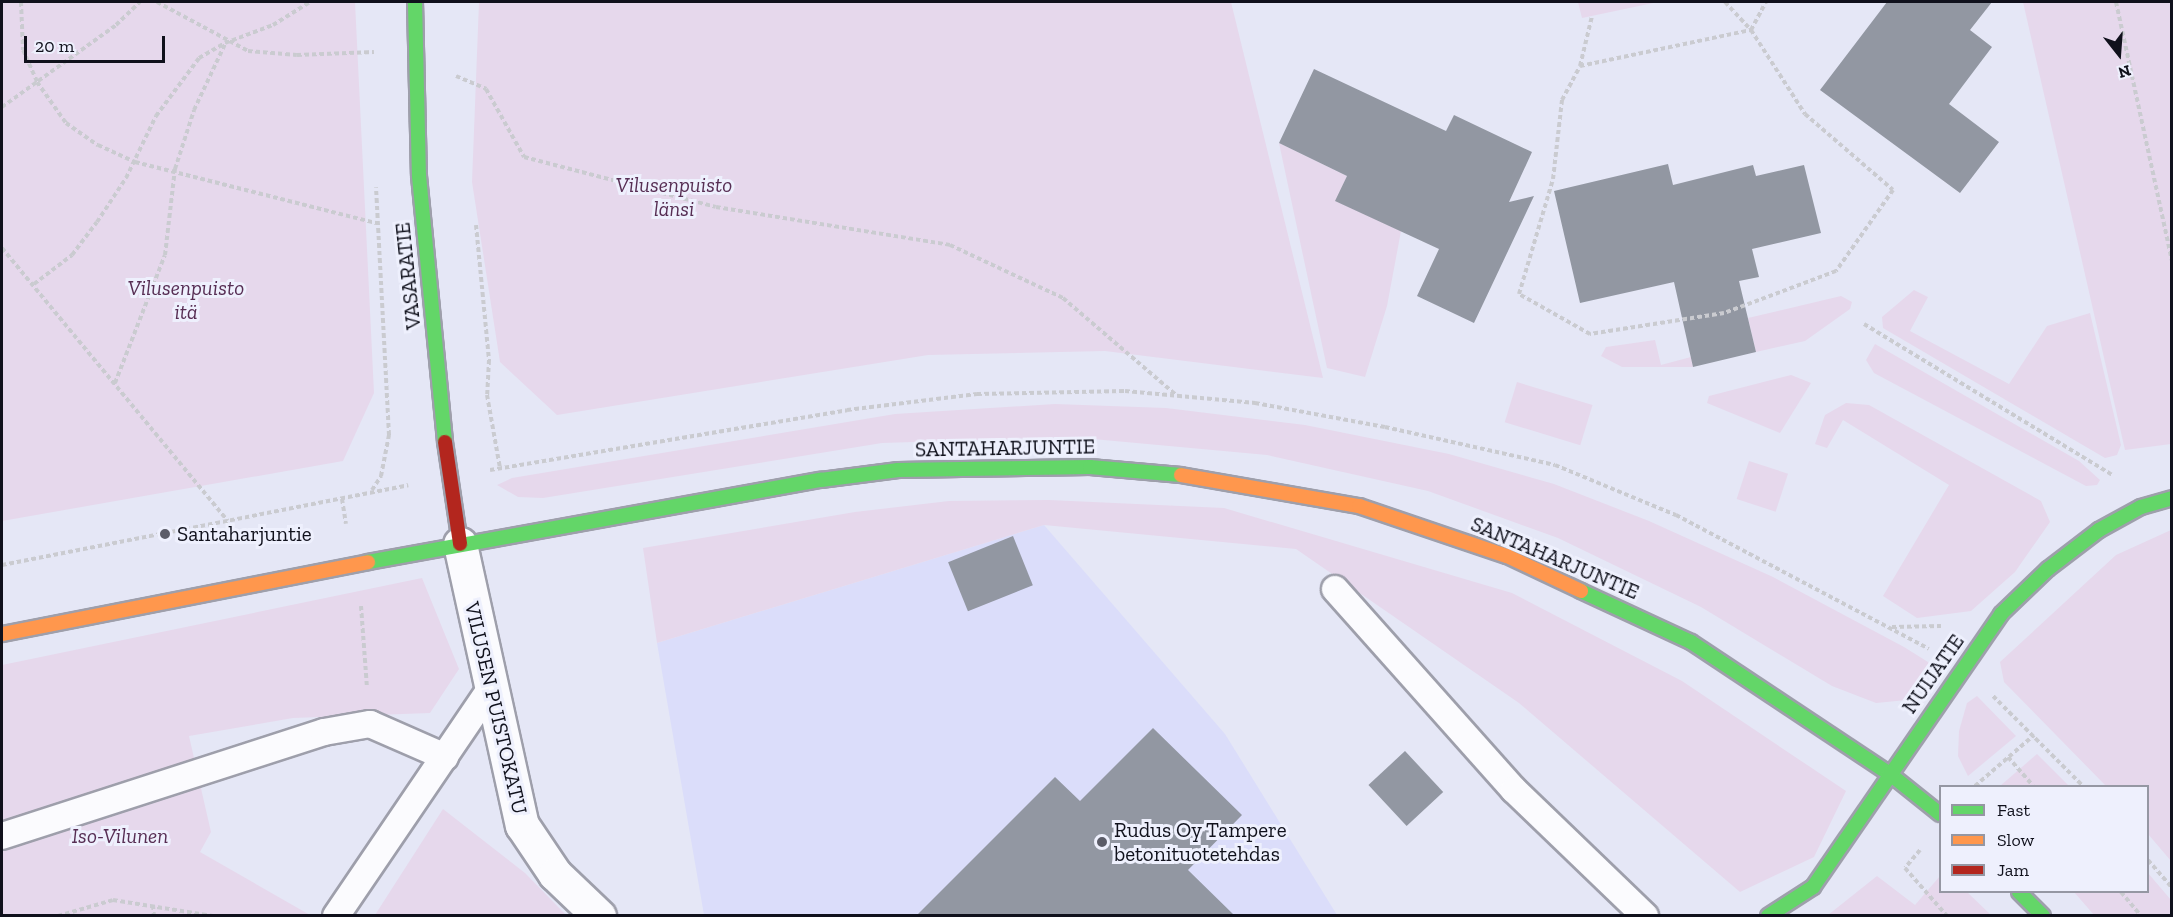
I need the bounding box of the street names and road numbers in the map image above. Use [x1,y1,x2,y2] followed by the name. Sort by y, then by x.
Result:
[390,221,426,331] street label: VASARATIE
[915,434,1095,462] street label: SANTAHARJUNTIE
[1467,511,1643,605] street label: SANTAHARJUNTIE
[459,599,533,817] street label: VILUSEN PUISTOKATU
[1897,630,1969,718] street label: NUIJATIE

